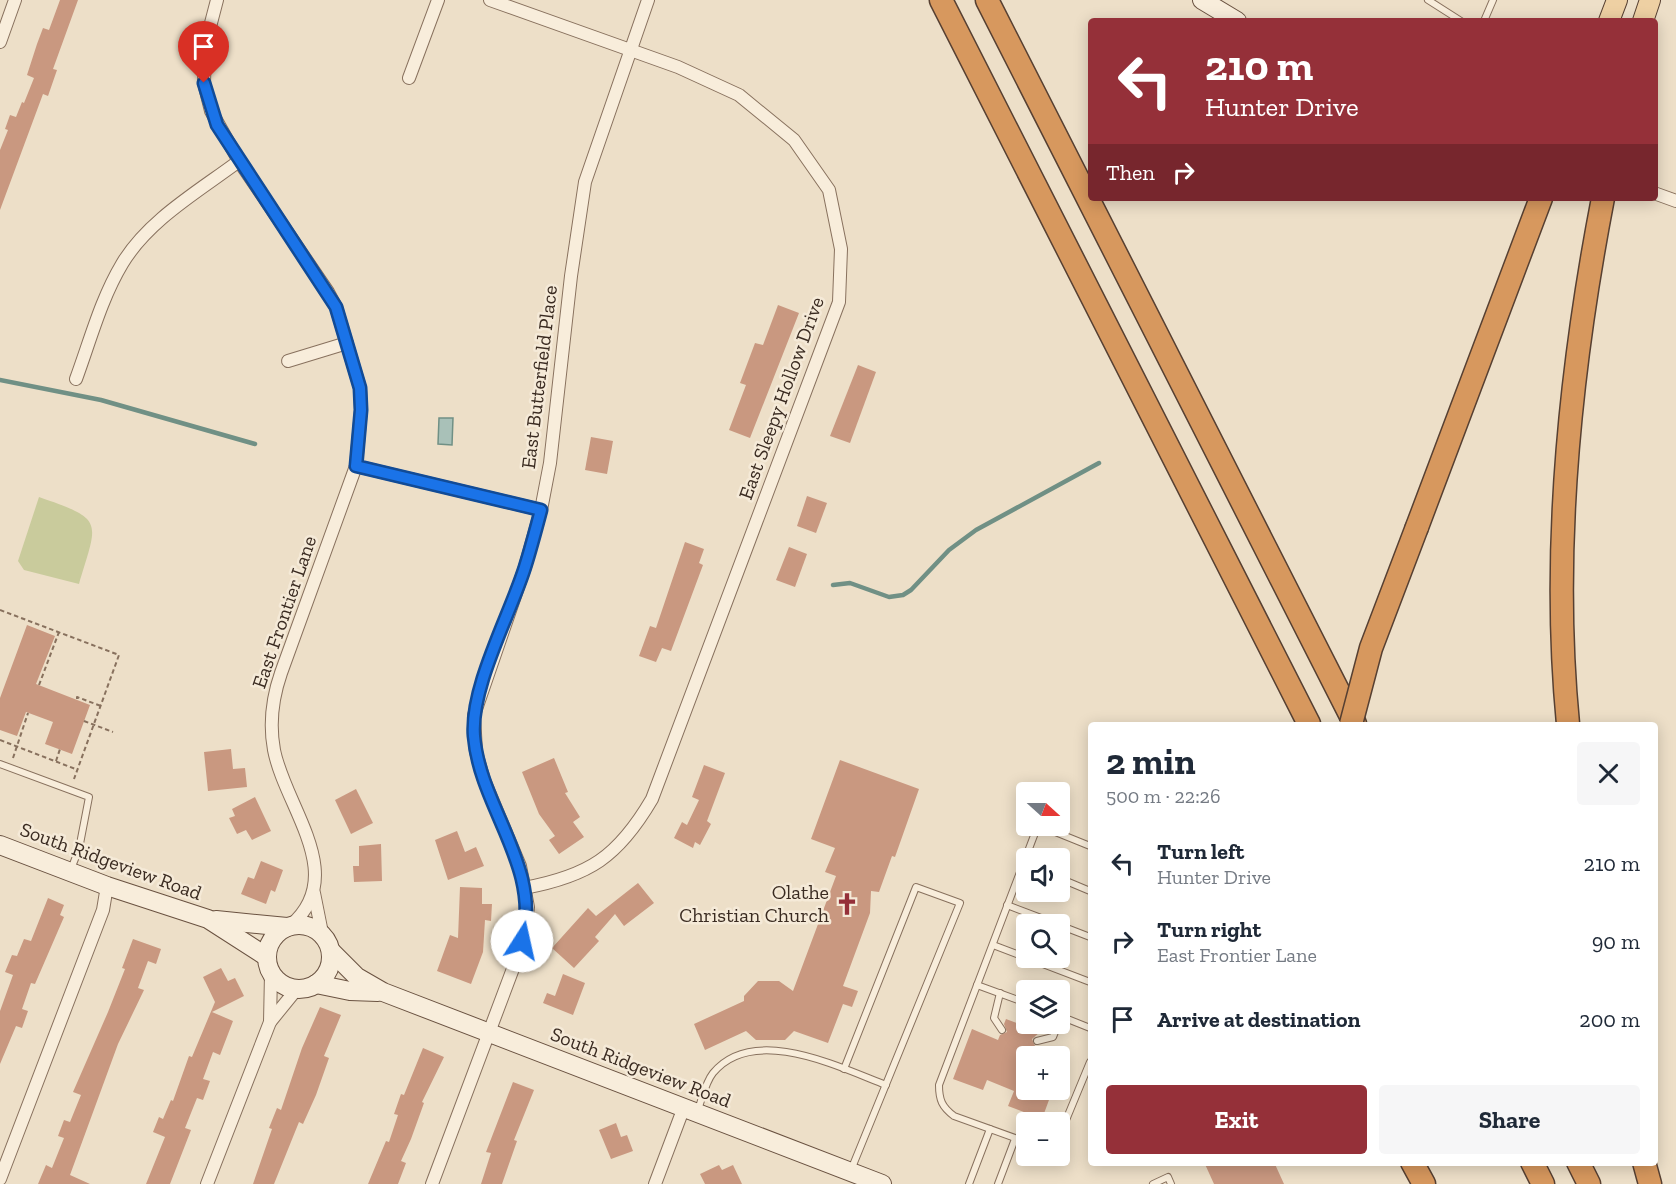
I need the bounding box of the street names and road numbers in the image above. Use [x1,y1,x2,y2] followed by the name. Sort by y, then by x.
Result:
[516,284,562,470] street label: East Butterfield Place
[733,293,829,503] street label: East Sleepy Hollow Drive
[247,533,321,691] street label: East Frontier Lane
[17,817,205,905] street label: South Ridgeview Road
[547,1021,735,1113] street label: South Ridgeview Road

